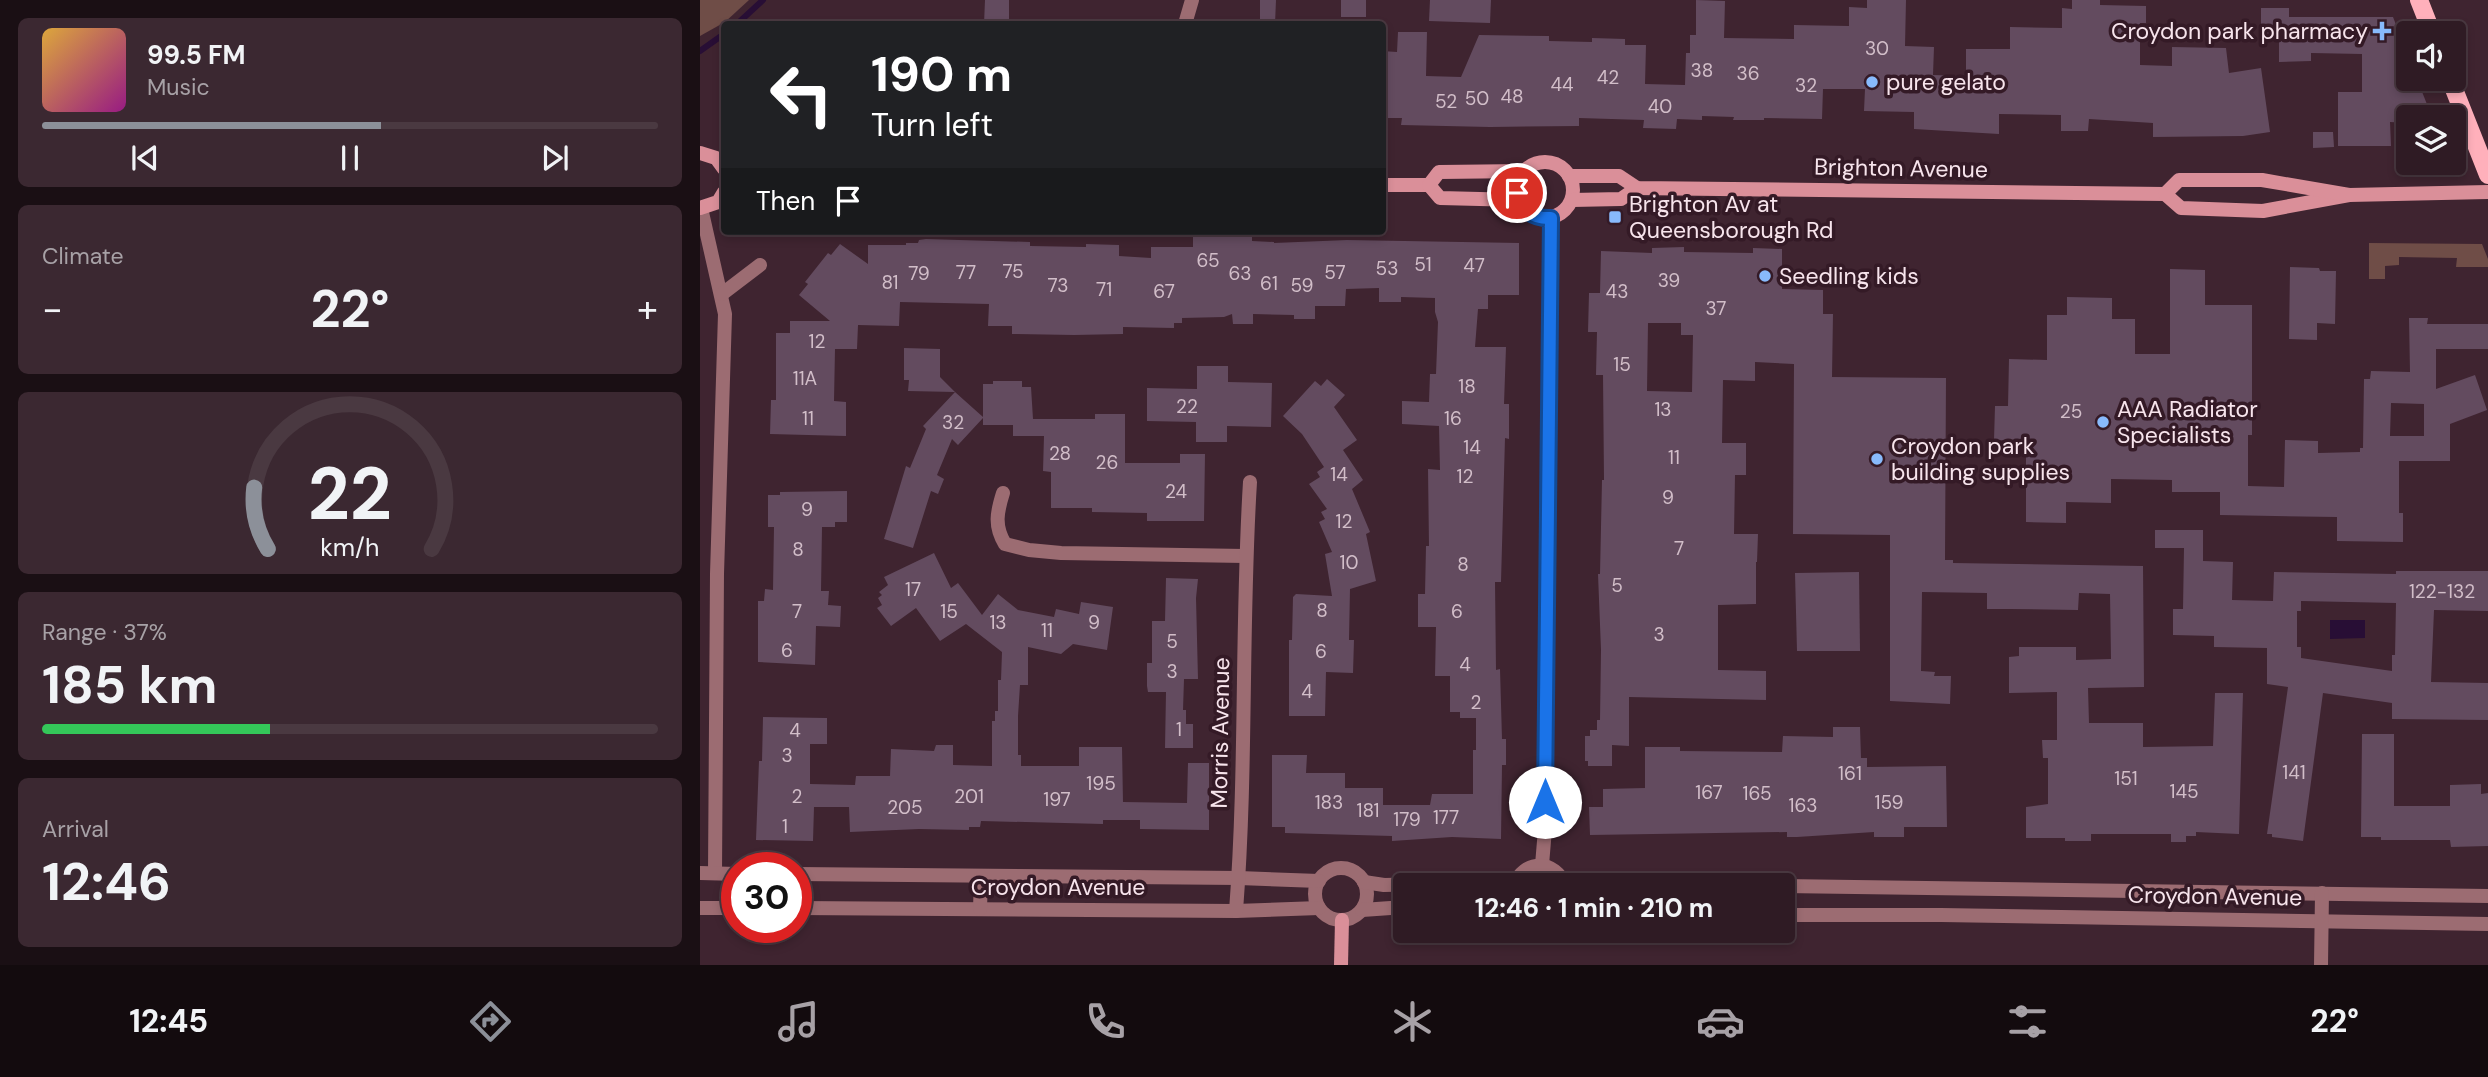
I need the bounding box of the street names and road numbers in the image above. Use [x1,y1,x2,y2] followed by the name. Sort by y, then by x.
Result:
[1814,151,1988,185] street label: Brighton Avenue
[1204,657,1236,809] street label: Morris Avenue
[971,872,1145,902] street label: Croydon Avenue
[2127,879,2303,913] street label: Croydon Avenue

